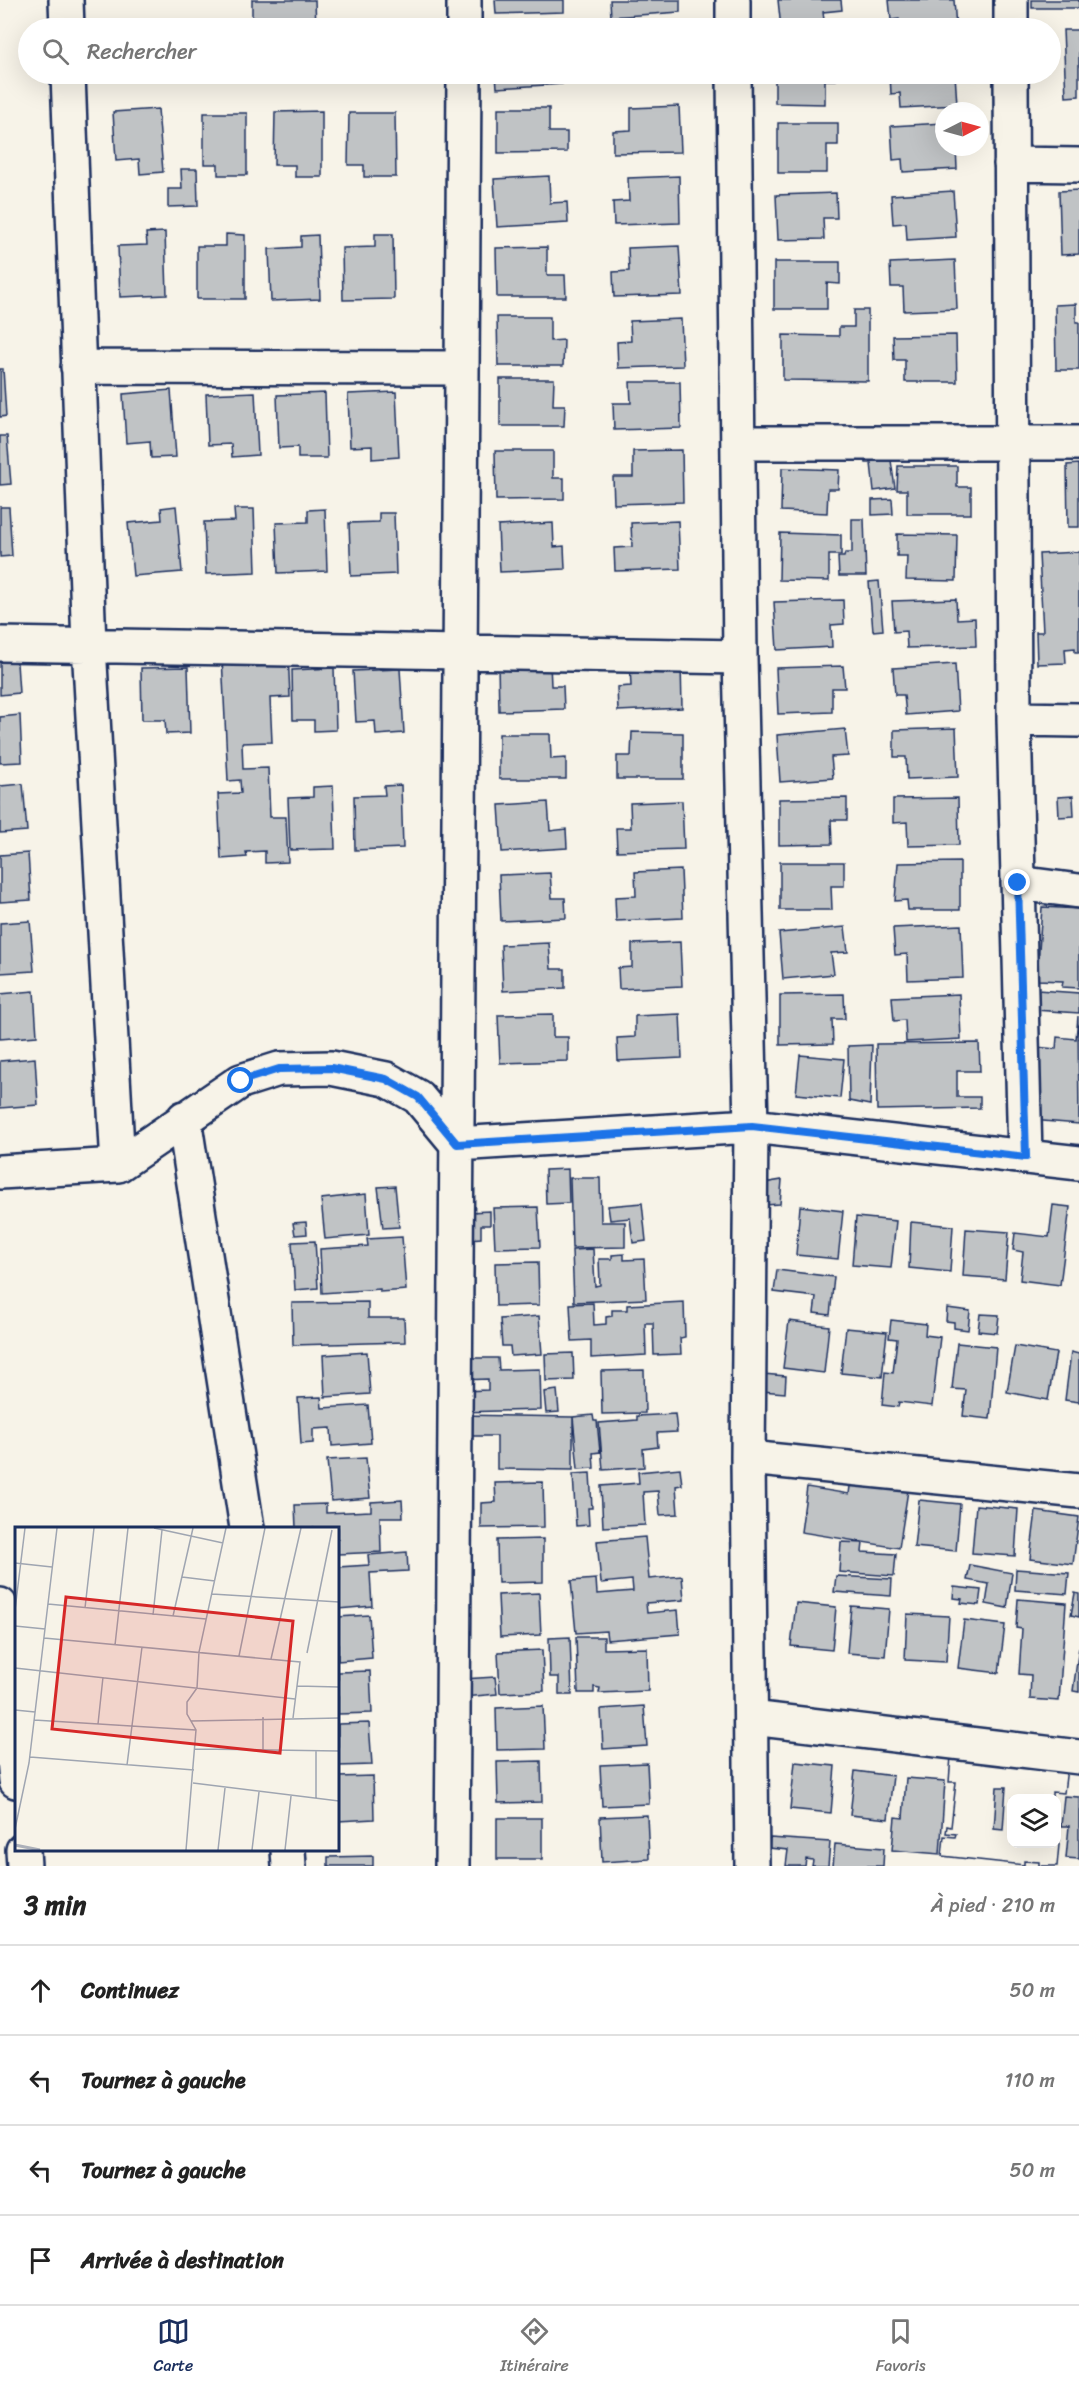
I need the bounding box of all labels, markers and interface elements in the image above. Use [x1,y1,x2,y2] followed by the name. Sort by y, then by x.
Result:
[18,18,1061,84] search box
[87,32,197,71] text: Rechercher
[39,35,72,68] icon: search
[935,102,989,156] north arrow
[1004,869,1030,895] route end
[227,1067,253,1093] route start
[15,1527,339,1851] inset map
[1007,1794,1061,1848] map controls
[1007,1794,1061,1848] button: layers
[24,1882,86,1928] text: 3 min
[931,1888,1055,1923] text: À pied · 210 m
[81,1971,179,2010] text: Continuez
[1010,1973,1055,2008] text: 50 m
[24,1974,57,2007] icon: ahead
[81,2061,246,2100] text: Tournez à gauche
[1005,2063,1055,2098] text: 110 m
[24,2064,57,2097] icon: left
[81,2151,246,2190] text: Tournez à gauche
[1010,2153,1055,2188] text: 50 m
[24,2154,57,2187] icon: left
[81,2241,284,2280] text: Arrivée à destination
[24,2244,57,2277] icon: arrive
[153,2315,193,2380] tab: Carte
[500,2315,569,2380] tab: Itinéraire
[876,2315,926,2380] tab: Favoris

